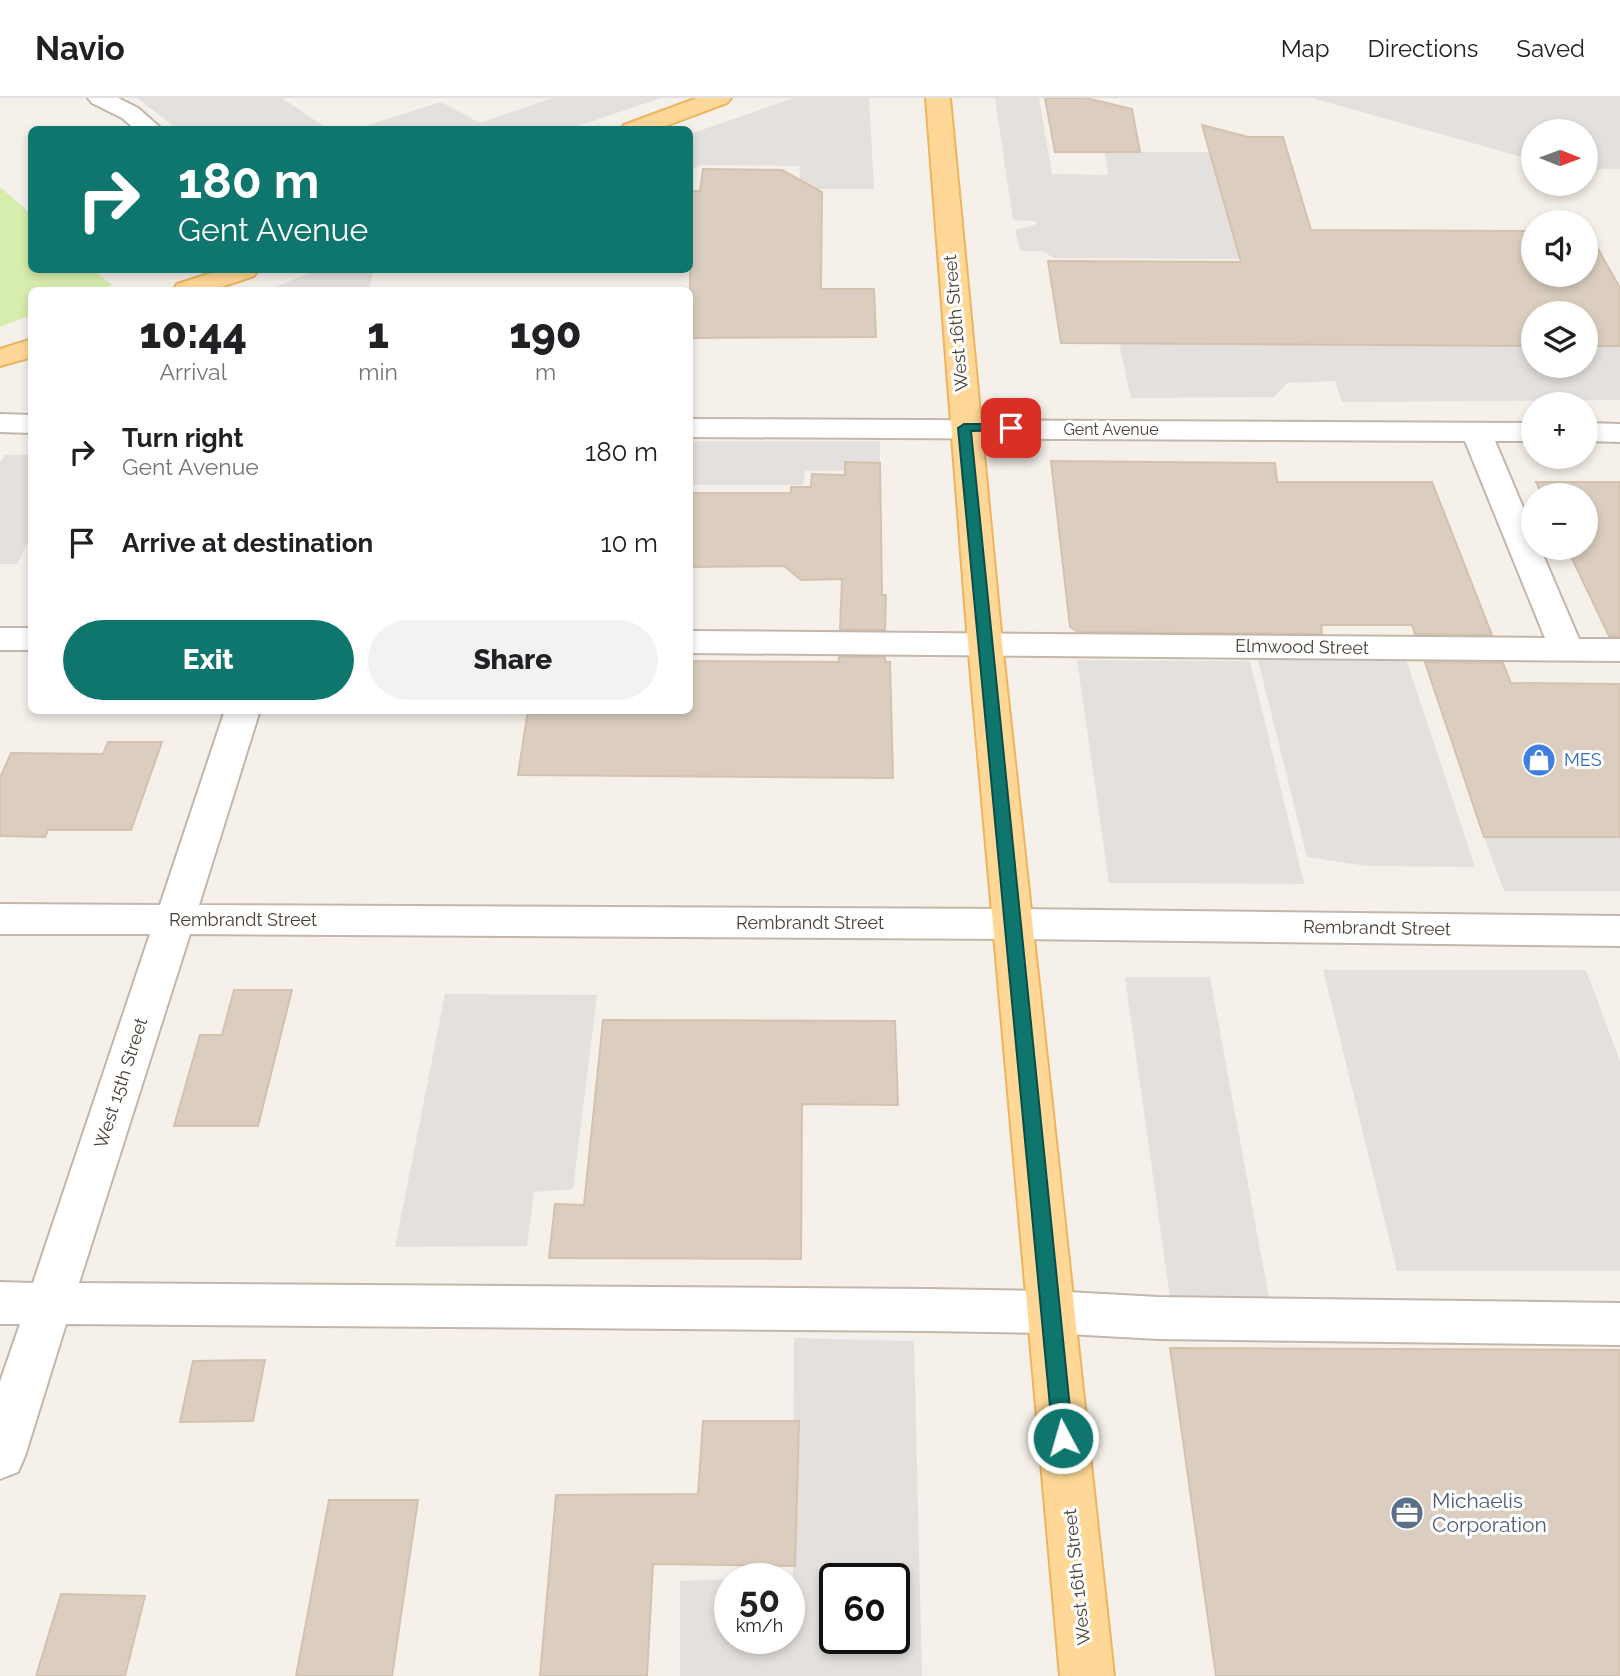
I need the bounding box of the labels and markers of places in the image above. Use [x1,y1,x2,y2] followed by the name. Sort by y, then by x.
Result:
[981,398,1041,458] pin
[1520,741,1558,779] shop icon: MES
[1564,749,1602,770] place label: MES
[1432,1488,1547,1537] place label: Michaelis Corporation
[1388,1494,1426,1532] office icon: Michaelis Corporation

